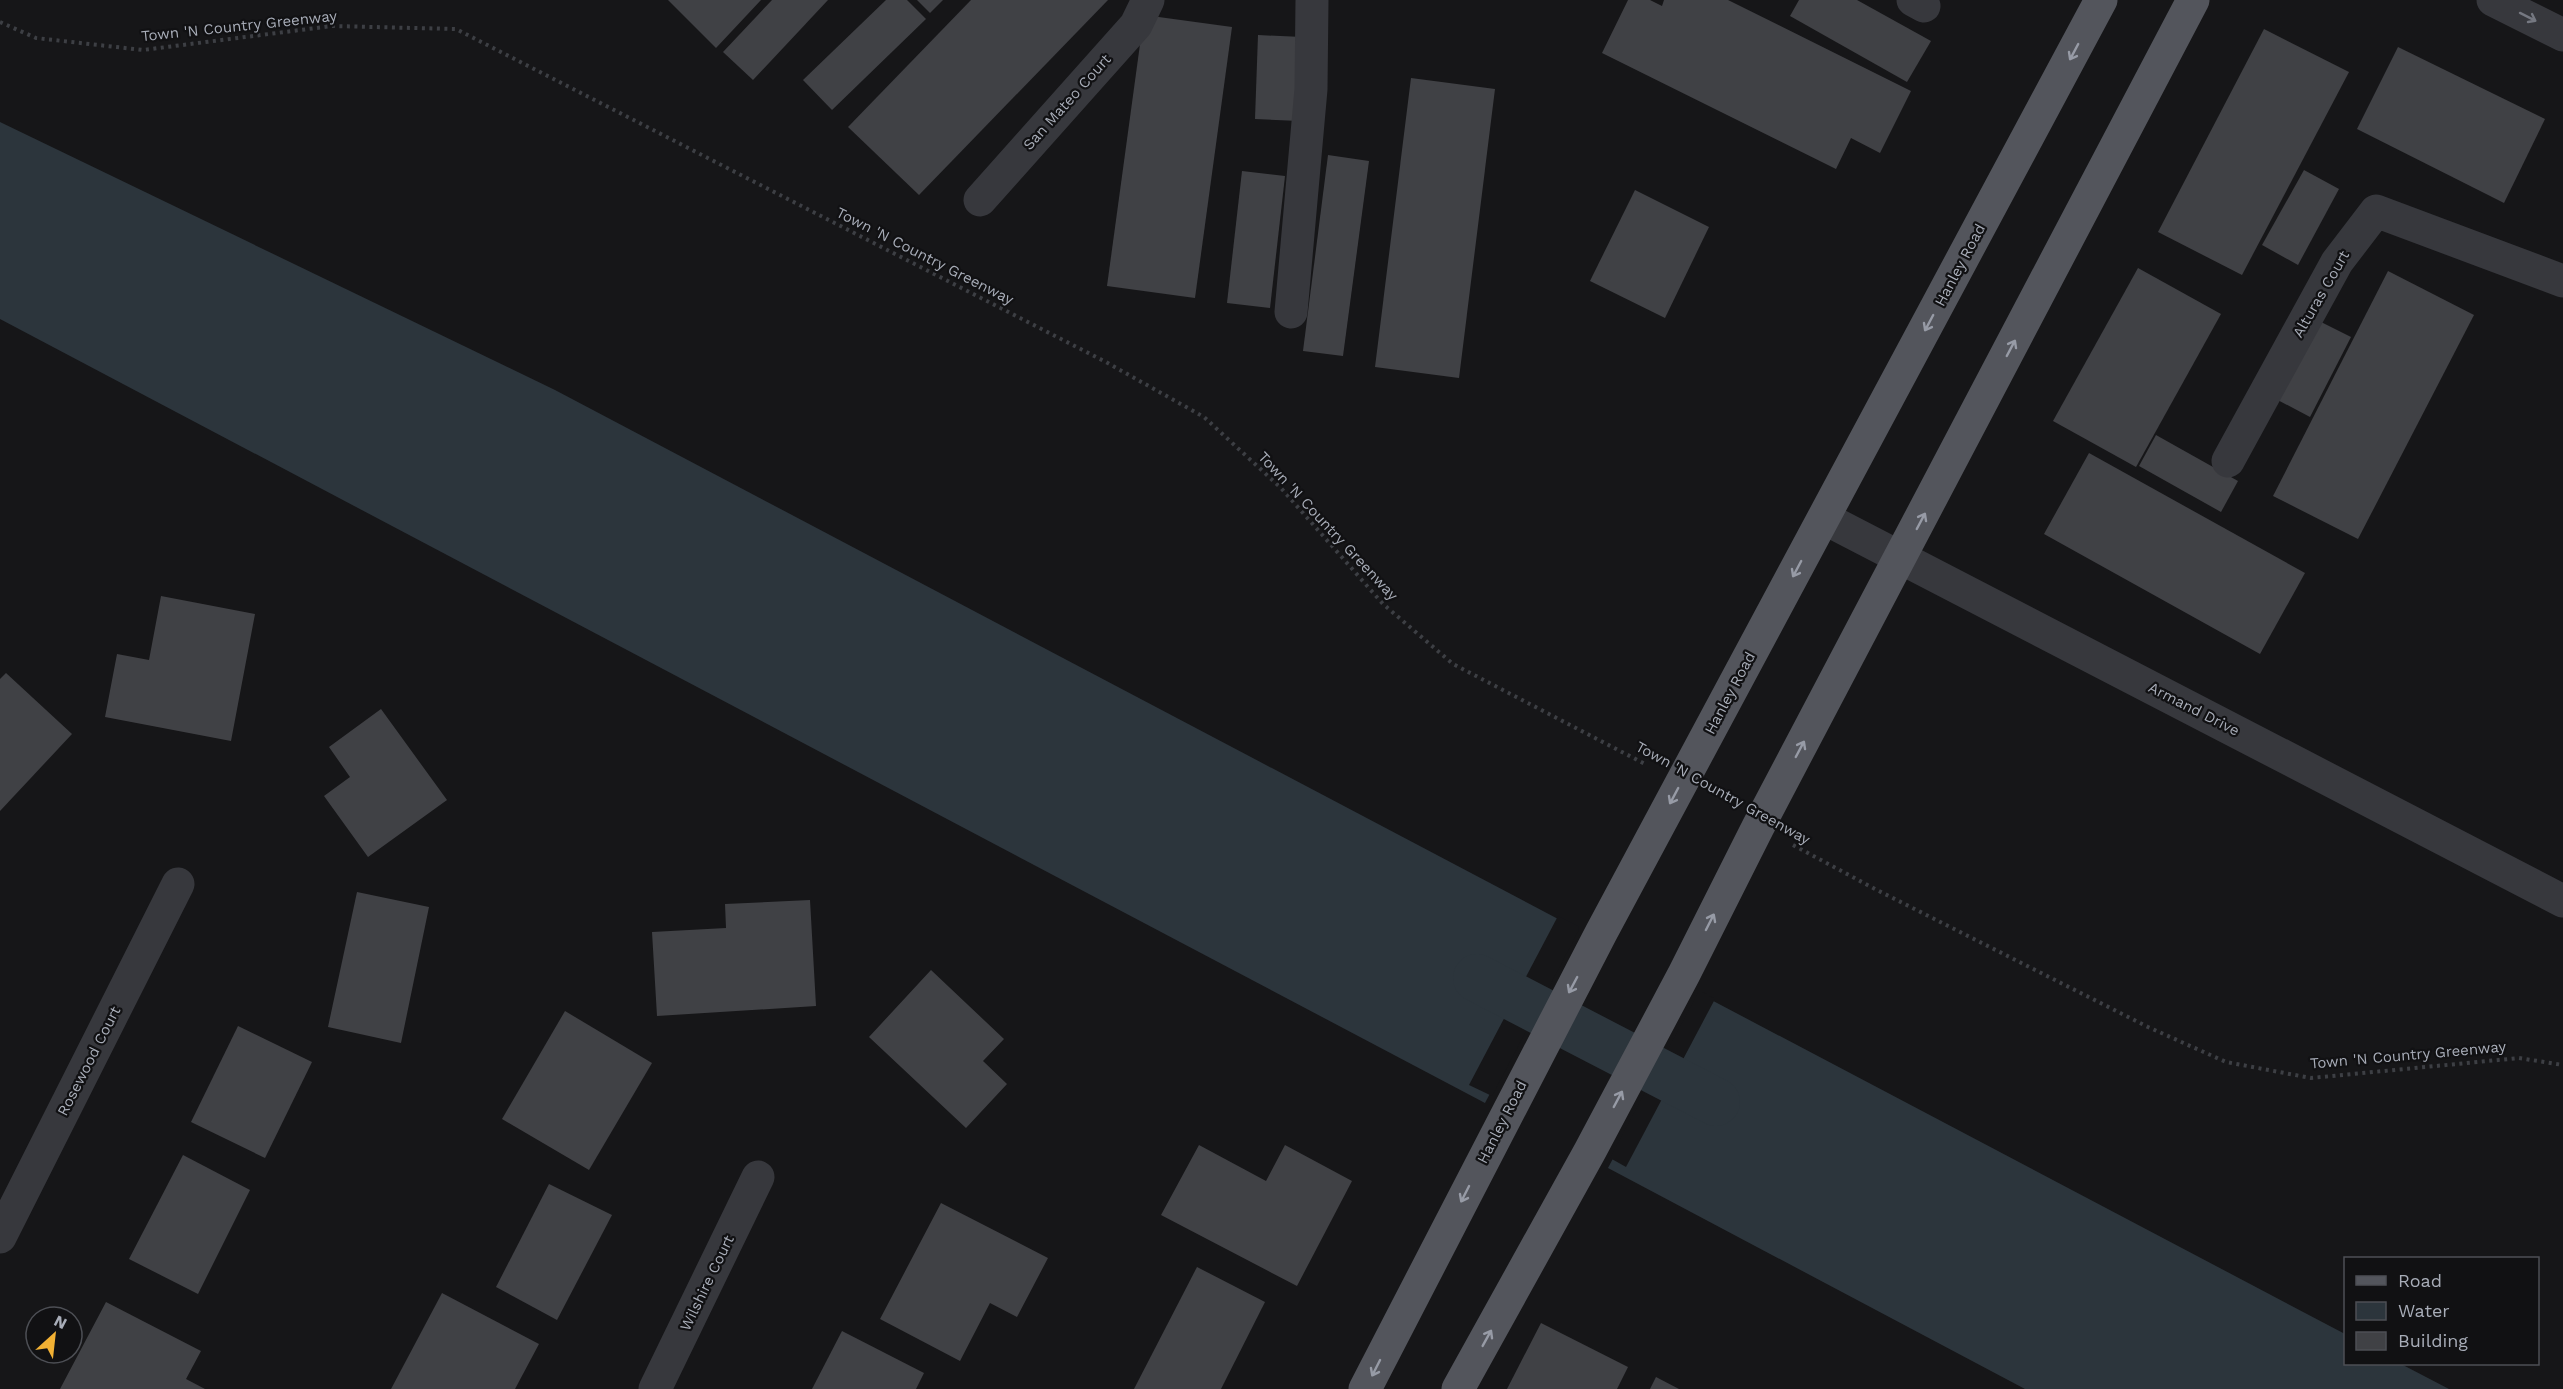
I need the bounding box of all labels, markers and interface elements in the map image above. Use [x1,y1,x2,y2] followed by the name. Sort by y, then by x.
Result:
[140,7,338,45] street label: Town 'N Country Greenway
[2519,12,2537,24] one-way arrow
[2068,42,2079,60] one-way arrow
[1019,50,1115,154] street label: San Mateo Court
[833,203,1017,309] street label: Town 'N Country Greenway
[1931,221,1989,309] street label: Hanley Road
[2289,247,2354,341] street label: Alturas Court
[1923,314,1935,331] one-way arrow
[2005,340,2017,357] one-way arrow
[1254,448,1402,604] street label: Town 'N Country Greenway
[1916,512,1927,530] one-way arrow
[1791,560,1803,577] one-way arrow
[1701,649,1759,737] street label: Hanley Road
[2145,678,2243,740] street label: Armand Drive
[1633,737,1814,849] street label: Town 'N Country Greenway
[1795,740,1806,758] one-way arrow
[1668,787,1679,805] one-way arrow
[1705,913,1717,931] one-way arrow
[1567,976,1579,993] one-way arrow
[54,1003,125,1119] street label: Rosewood Court
[2309,1037,2507,1073] street label: Town 'N Country Greenway
[1473,1078,1531,1166] street label: Hanley Road
[1612,1091,1624,1108] one-way arrow
[1458,1185,1470,1203] one-way arrow
[676,1232,738,1334] street label: Wilshire Court
[2344,1257,2539,1365] legend
[2398,1270,2442,1291] text: Road
[2398,1300,2450,1321] text: Water
[24,1305,84,1365] north arrow
[51,1311,70,1333] text: N
[1481,1330,1493,1347] one-way arrow
[2398,1330,2468,1351] text: Building
[1370,1358,1381,1376] one-way arrow

